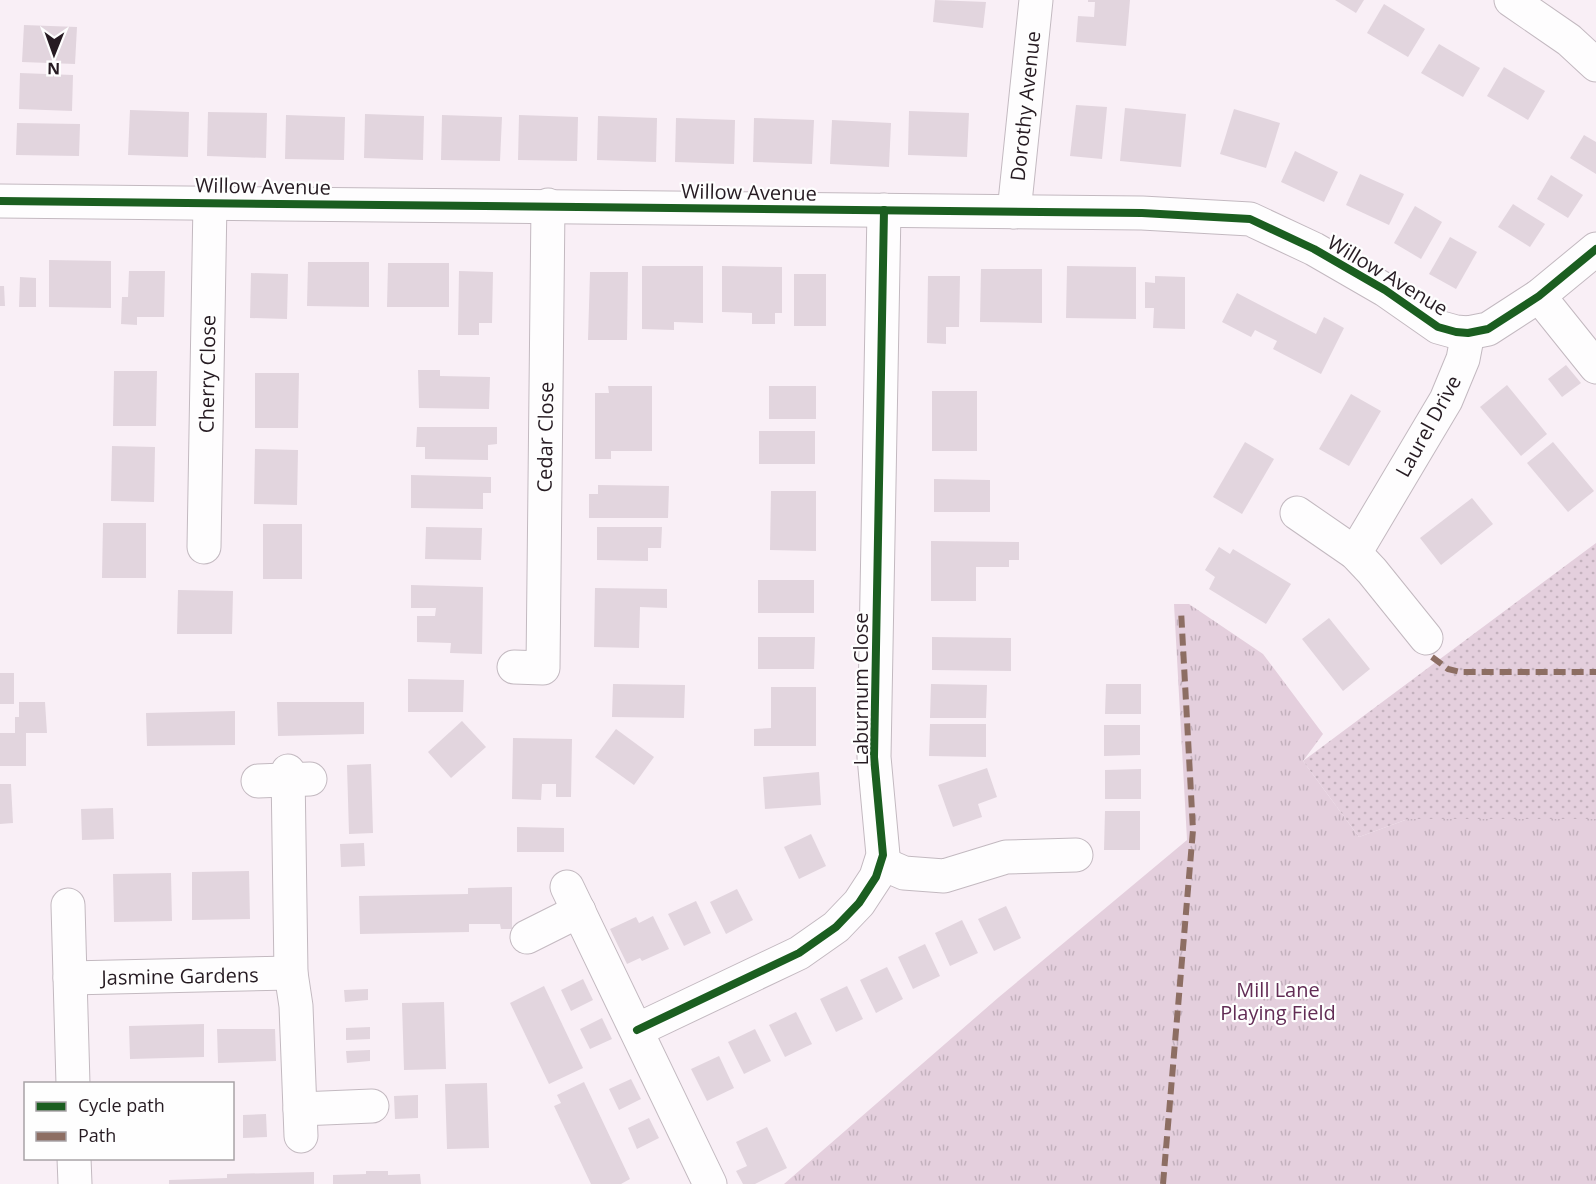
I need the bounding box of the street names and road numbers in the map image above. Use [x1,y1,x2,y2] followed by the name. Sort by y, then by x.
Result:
[1004,30,1046,182] street label: Dorothy Avenue
[195,171,331,201] street label: Willow Avenue
[681,177,817,207] street label: Willow Avenue
[1323,228,1453,322] street label: Willow Avenue
[192,315,222,433] street label: Cherry Close
[1389,370,1467,482] street label: Laurel Drive
[531,381,559,493] street label: Cedar Close
[847,613,874,765] street label: Laburnum Close
[99,961,259,991] street label: Jasmine Gardens

